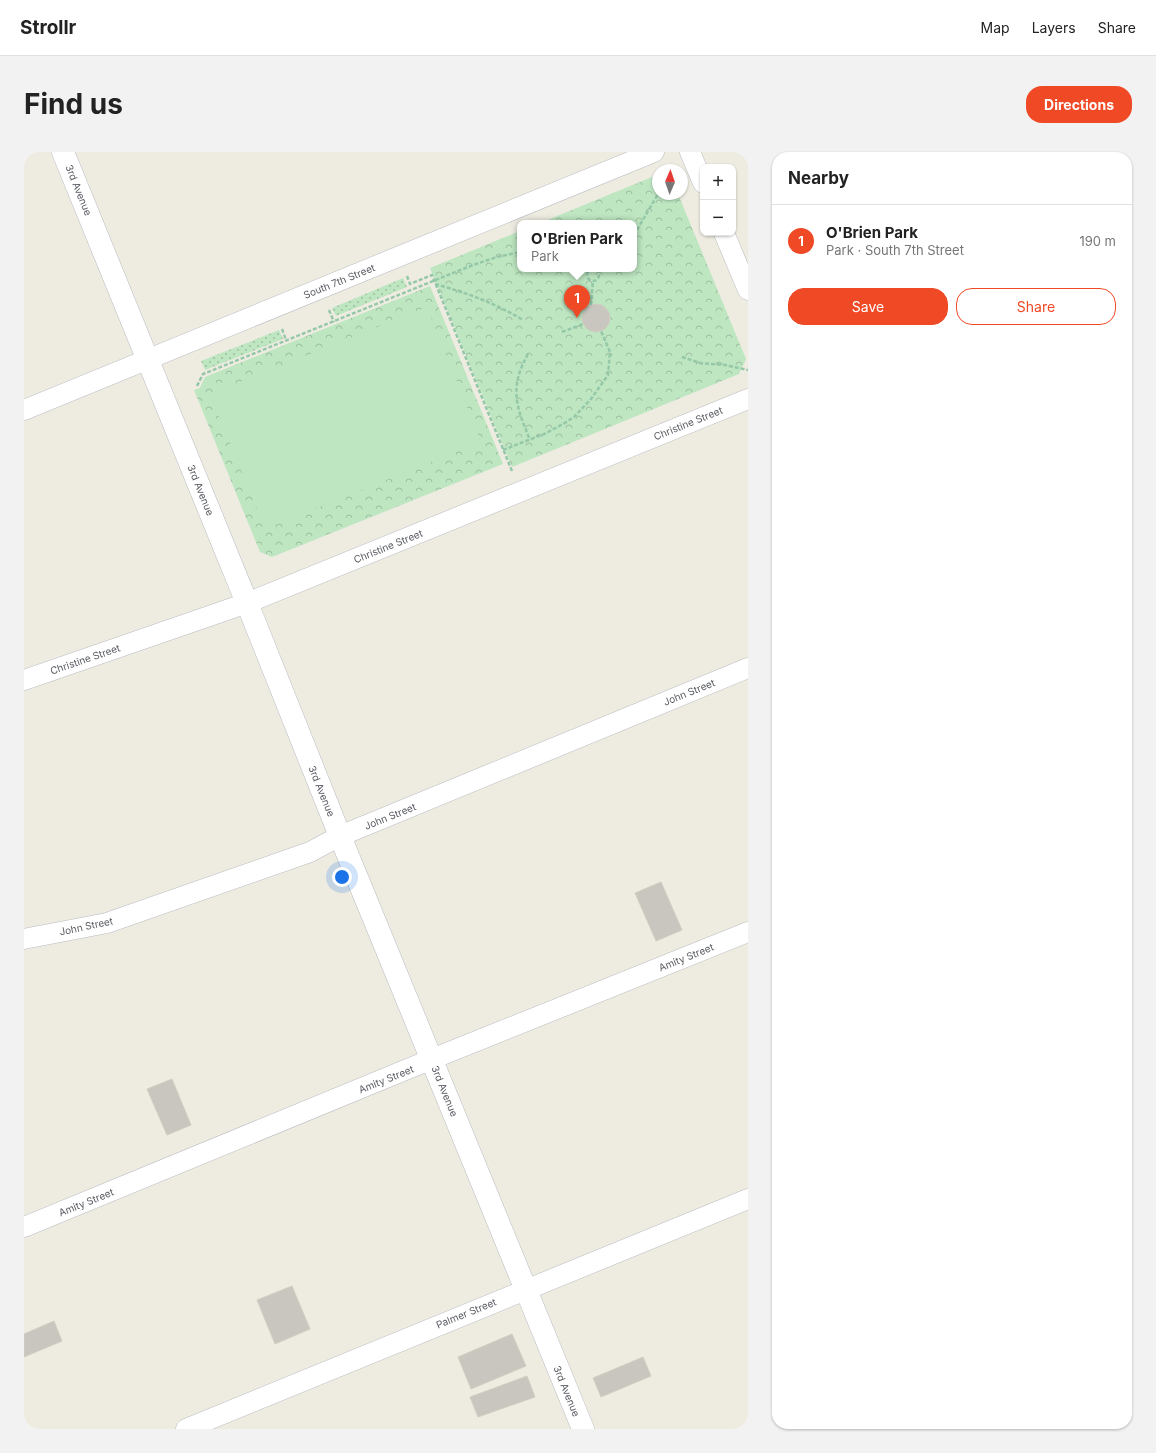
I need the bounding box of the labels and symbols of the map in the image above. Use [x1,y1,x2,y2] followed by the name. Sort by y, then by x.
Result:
[63,163,95,217] street label: 3rd Avenue
[652,164,688,200] north arrow
[301,261,377,301] street label: South 7th Street
[564,285,590,318] pin: 1
[652,403,725,442] street label: Christine Street
[185,463,217,517] street label: 3rd Avenue
[352,526,425,565] street label: Christine Street
[48,641,122,677] street label: Christine Street
[661,676,717,708] street label: John Street
[306,764,338,818] street label: 3rd Avenue
[362,800,418,832] street label: John Street
[332,867,352,887] your location
[58,914,115,938] street label: John Street
[657,940,716,973] street label: Amity Street
[357,1062,416,1095] street label: Amity Street
[429,1064,461,1118] street label: 3rd Avenue
[57,1185,116,1218] street label: Amity Street
[434,1295,499,1331] street label: Palmer Street
[551,1364,583,1418] street label: 3rd Avenue

